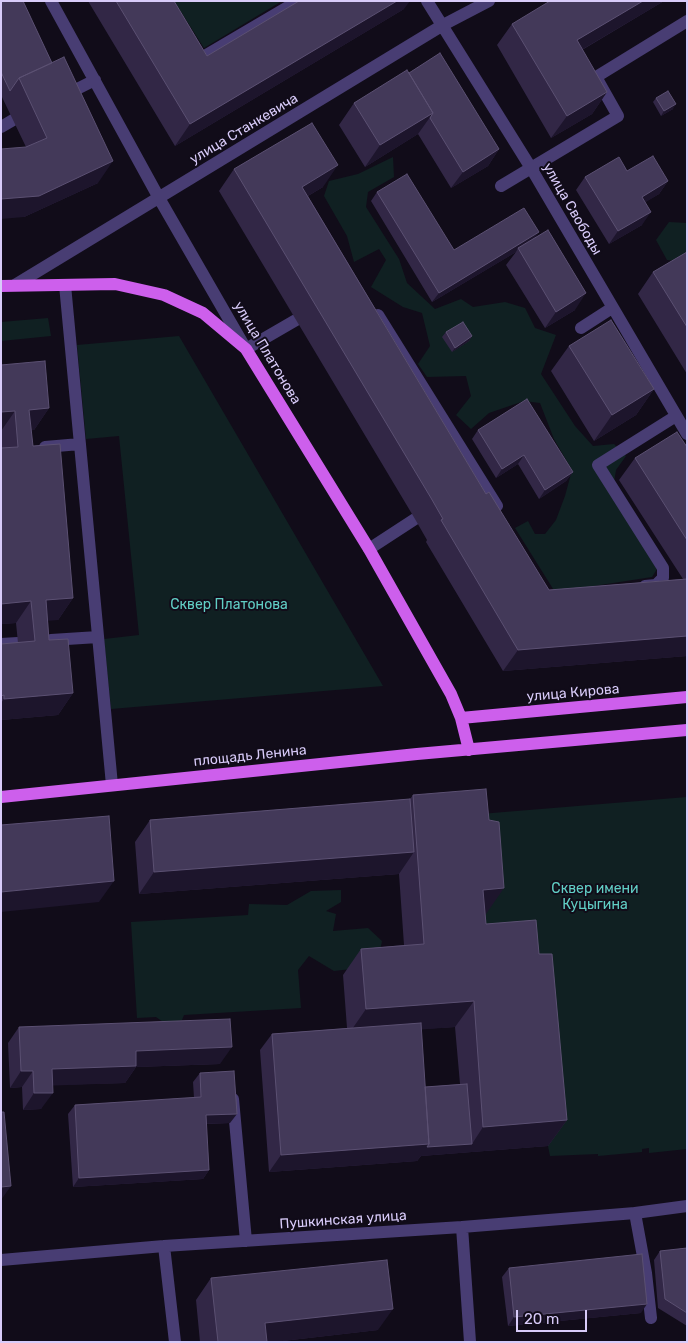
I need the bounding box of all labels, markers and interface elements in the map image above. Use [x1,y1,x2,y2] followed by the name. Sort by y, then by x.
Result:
[187,90,301,168] street label: улица Станкевича
[539,160,605,258] street label: улица Свободы
[230,299,304,407] street label: улица Платонова
[170,597,288,613] park label: Сквер Платонова
[526,681,620,705] street label: улица Кирова
[193,742,307,770] street label: площадь Ленина
[551,881,639,914] park label: Сквер имени Куцыгина
[279,1207,407,1233] street label: Пушкинская улица
[518,1300,589,1332] scale bar
[524,1310,559,1328] text: 20 m

